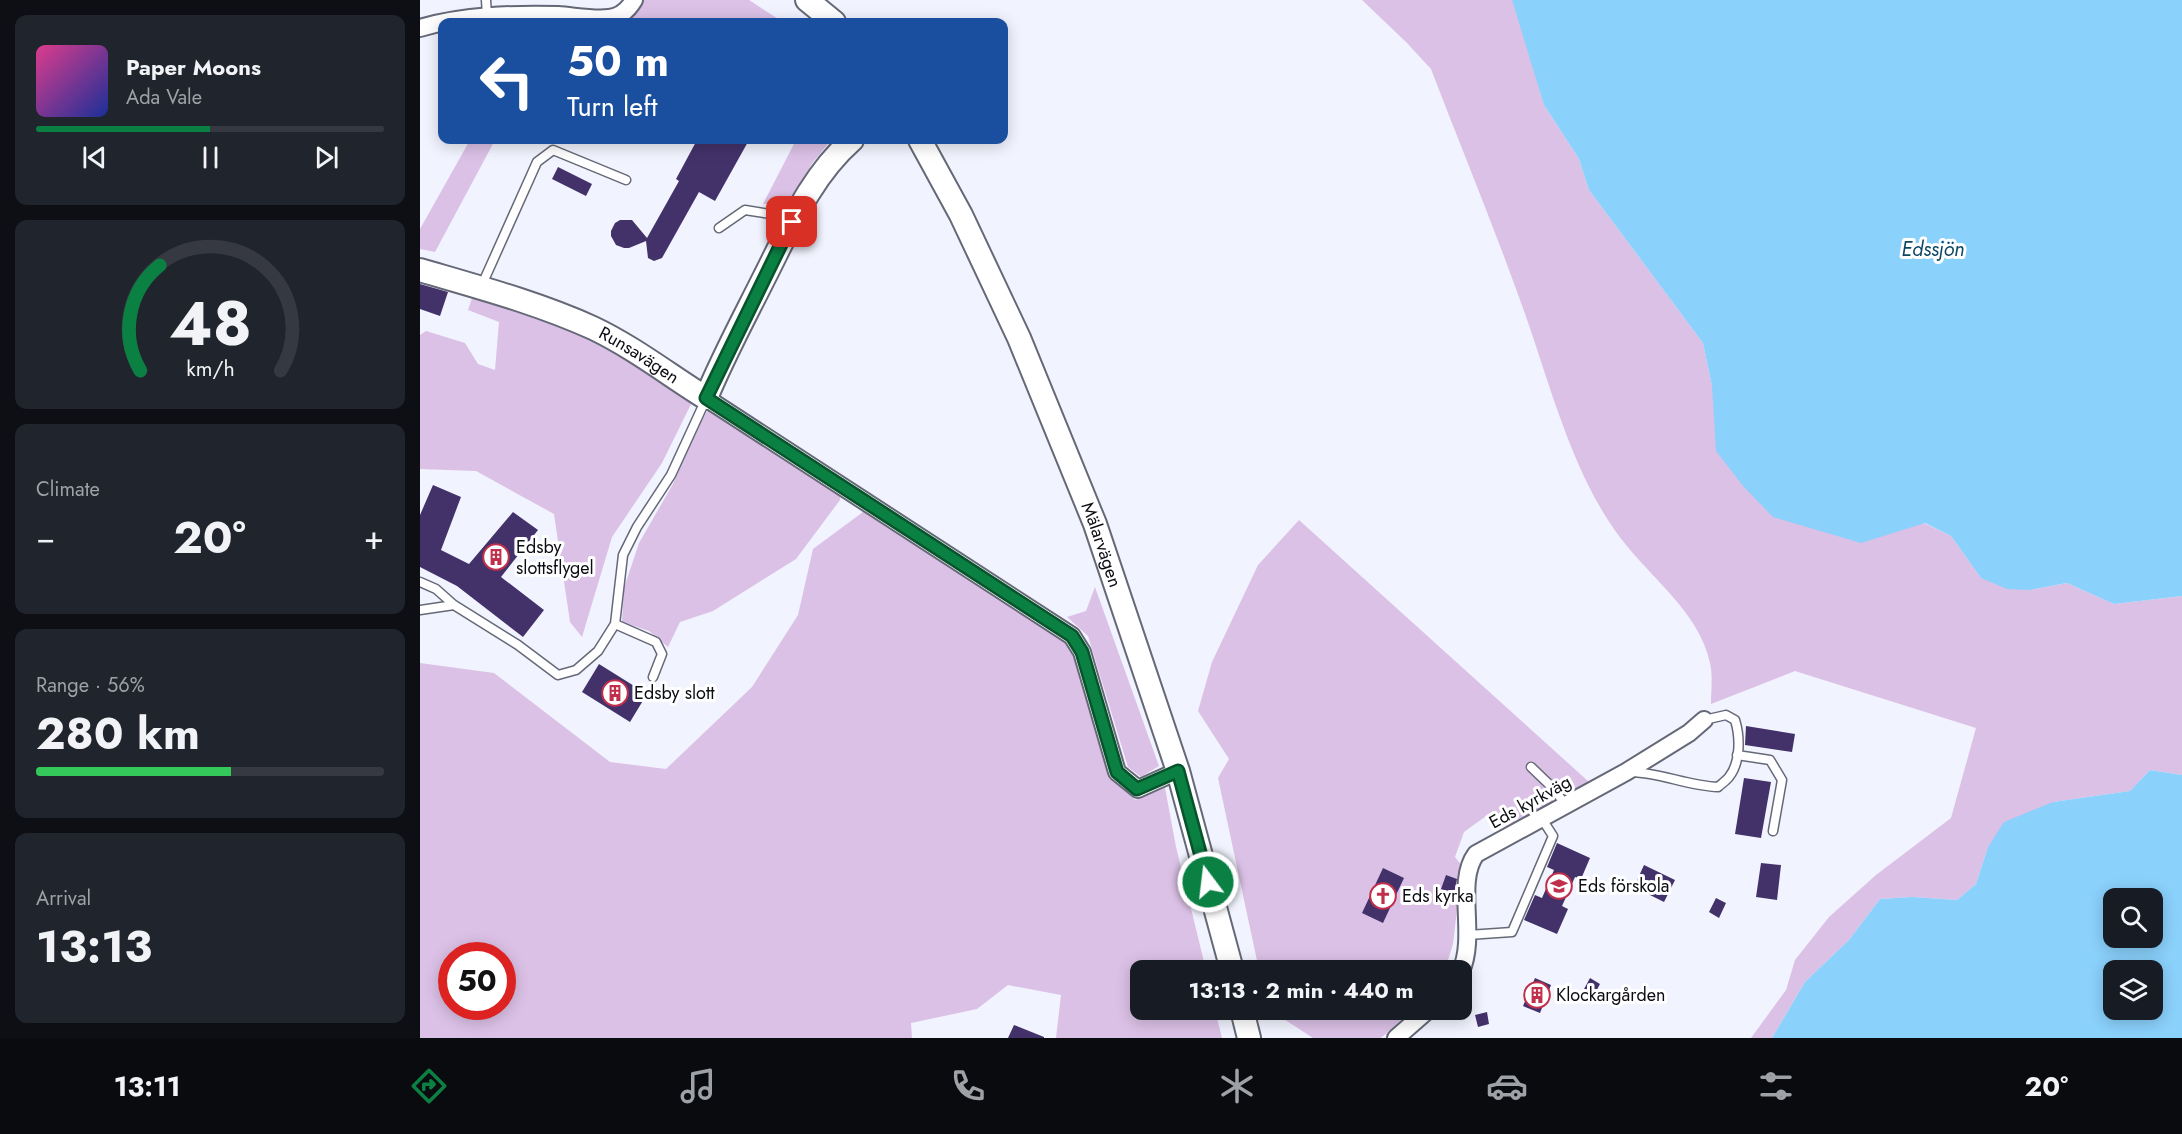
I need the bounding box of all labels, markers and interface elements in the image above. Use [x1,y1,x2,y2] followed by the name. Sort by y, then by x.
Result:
[567,31,669,92] text: 50 m
[468,42,546,120] icon: left
[126,51,261,83] text: Paper Moons
[126,83,202,112] text: Ada Vale
[567,87,657,126] text: Turn left
[78,141,111,174] icon: previous
[194,141,227,174] icon: pause
[310,141,343,174] icon: next
[766,196,817,247] pin
[775,205,808,238] icon: arrive
[1901,235,1965,264] water label: Edssjön
[169,279,251,369] text: 48
[594,320,684,390] street label: Runsavägen
[186,354,234,385] text: km/h
[36,475,100,504] text: Climate
[1074,498,1128,591] street label: Mälarvägen
[173,505,246,570] text: 20°
[36,514,55,561] text: −
[364,514,384,561] text: +
[516,534,594,581] place label: Edsby slottsflygel
[481,542,511,572] building icon: Edsby slottsflygel
[36,671,145,700] text: Range · 56%
[600,678,630,708] building icon: Edsby slott
[634,680,715,706] place label: Edsby slott
[36,701,200,766] text: 280 km
[1484,769,1576,835] street label: Eds kyrkväg
[1176,850,1240,914] position arrow
[1544,871,1574,901] school or university icon: Eds förskola
[1578,873,1670,899] place label: Eds förskola
[1368,881,1398,911] church icon: Eds kyrka
[1402,883,1474,909] place label: Eds kyrka
[36,884,91,913] text: Arrival
[2103,888,2163,1020] map controls
[2103,888,2163,948] button: search
[36,914,152,979] text: 13:13
[438,942,516,1020] speed limit sign: 50
[2103,960,2163,1020] button: layers
[1188,974,1414,1006] text: 13:13 · 2 min · 440 m
[1522,980,1552,1010] building icon: Klockargården
[1556,982,1665,1008] place label: Klockargården
[408,1065,450,1107] icon: directions
[677,1065,719,1107] icon: music
[947,1065,989,1107] icon: phone
[1216,1065,1258,1107] icon: climate
[1486,1065,1528,1107] icon: car
[1755,1065,1797,1107] icon: filters
[114,1067,180,1106] text: 13:11
[2025,1067,2068,1106] text: 20°

